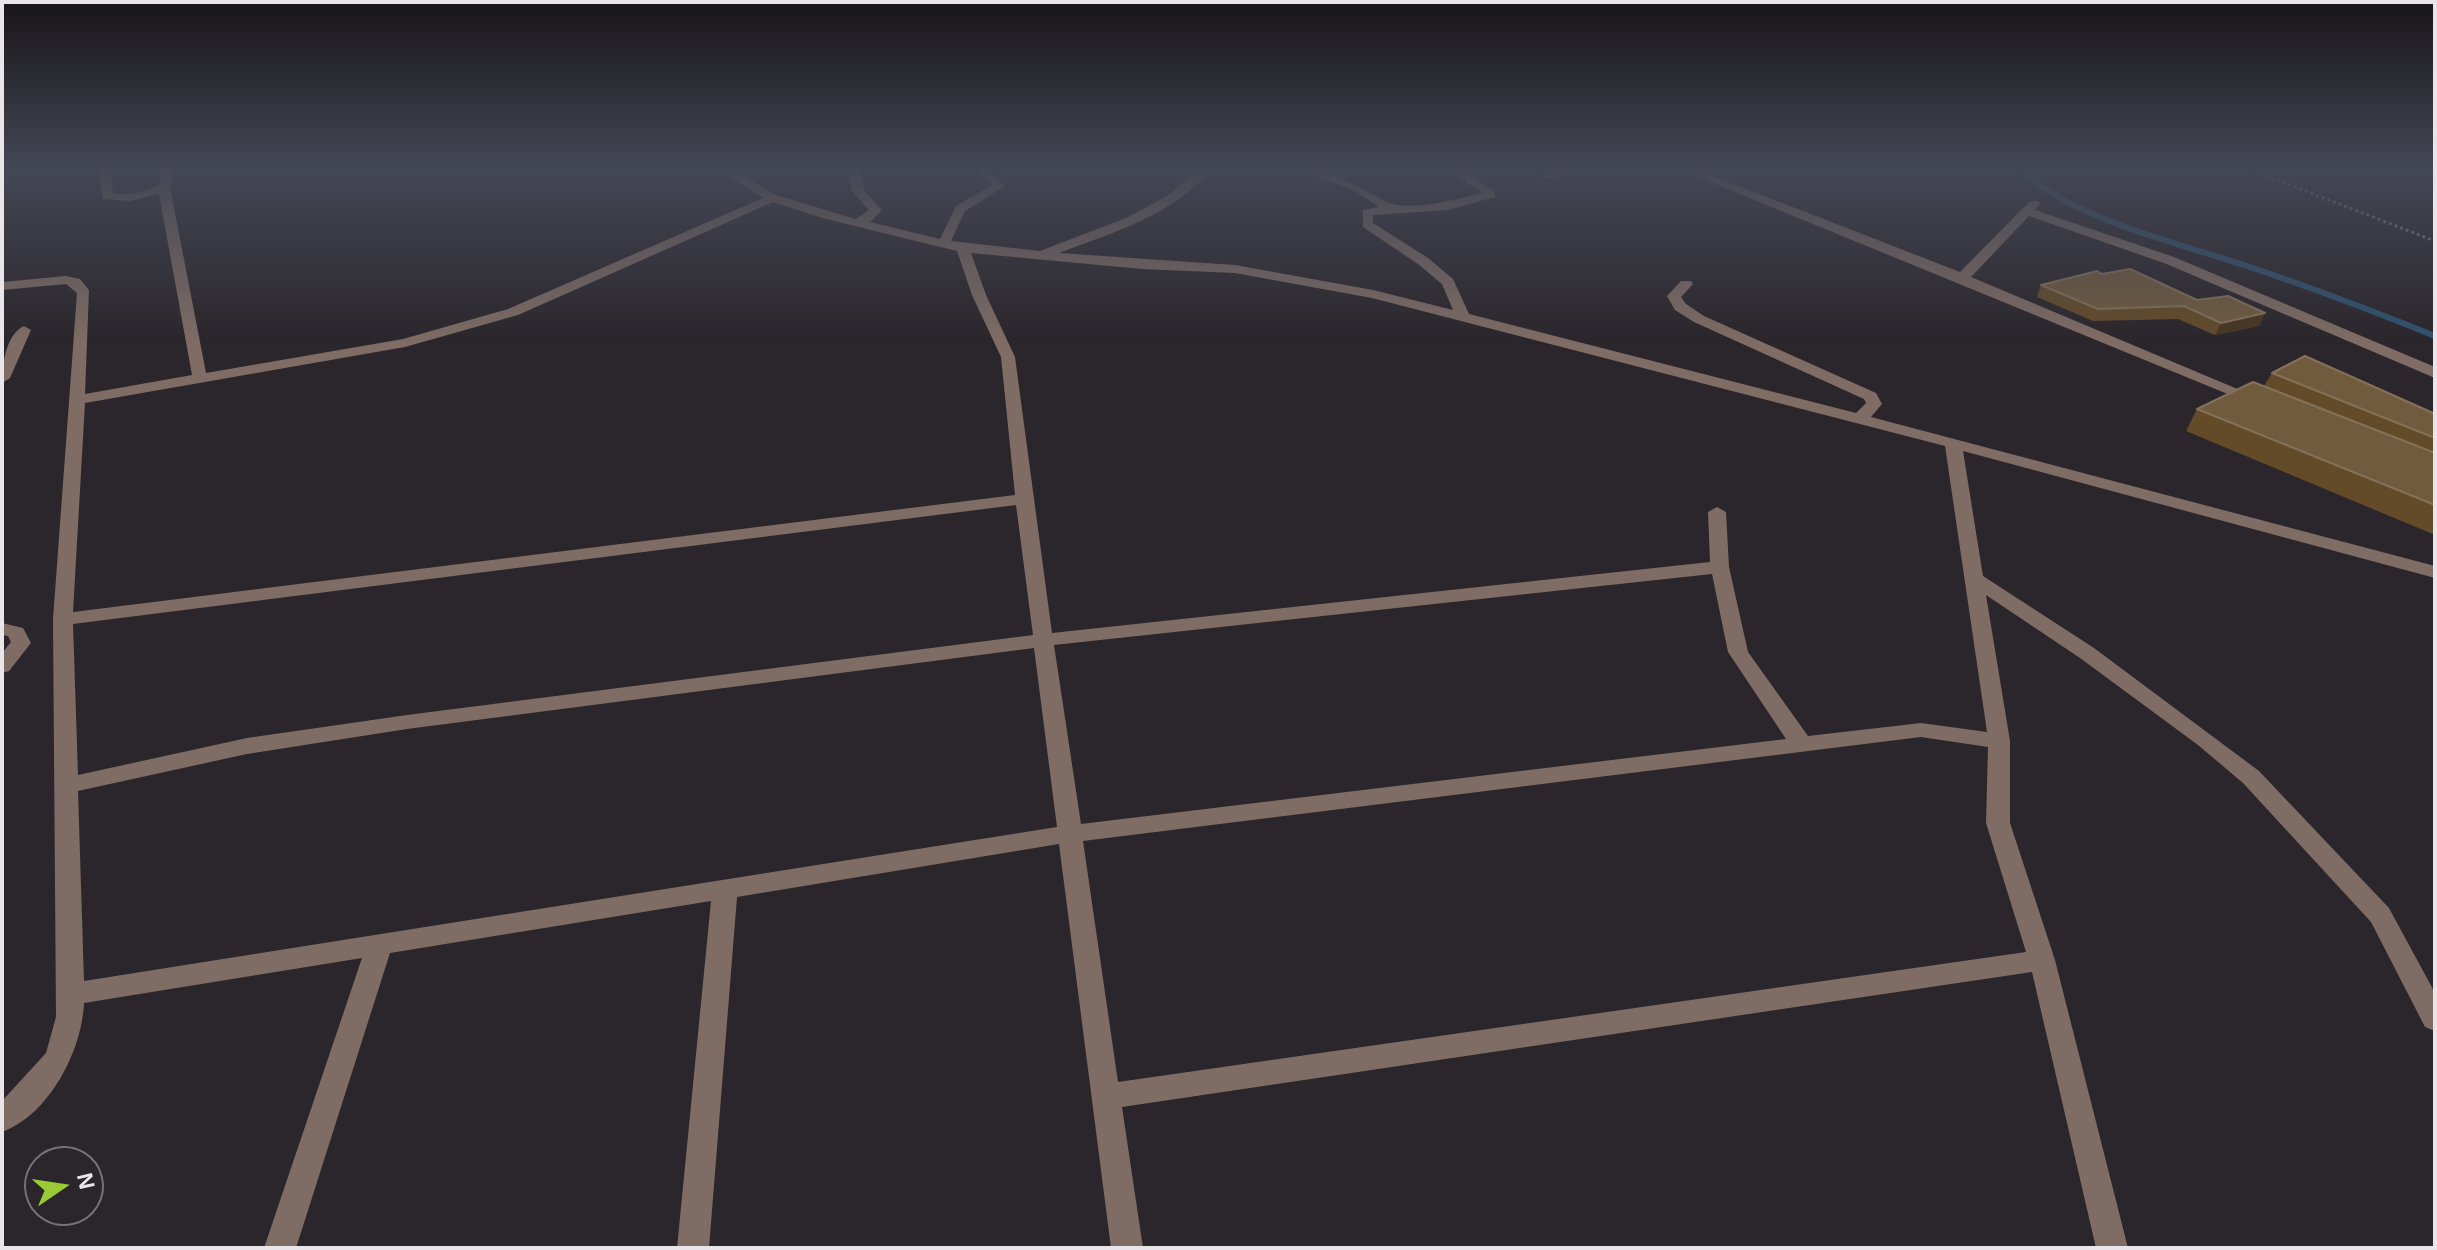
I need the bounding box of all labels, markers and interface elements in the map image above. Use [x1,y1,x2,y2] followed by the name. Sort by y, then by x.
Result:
[24,1146,104,1226] north arrow
[72,1170,100,1191] text: N

